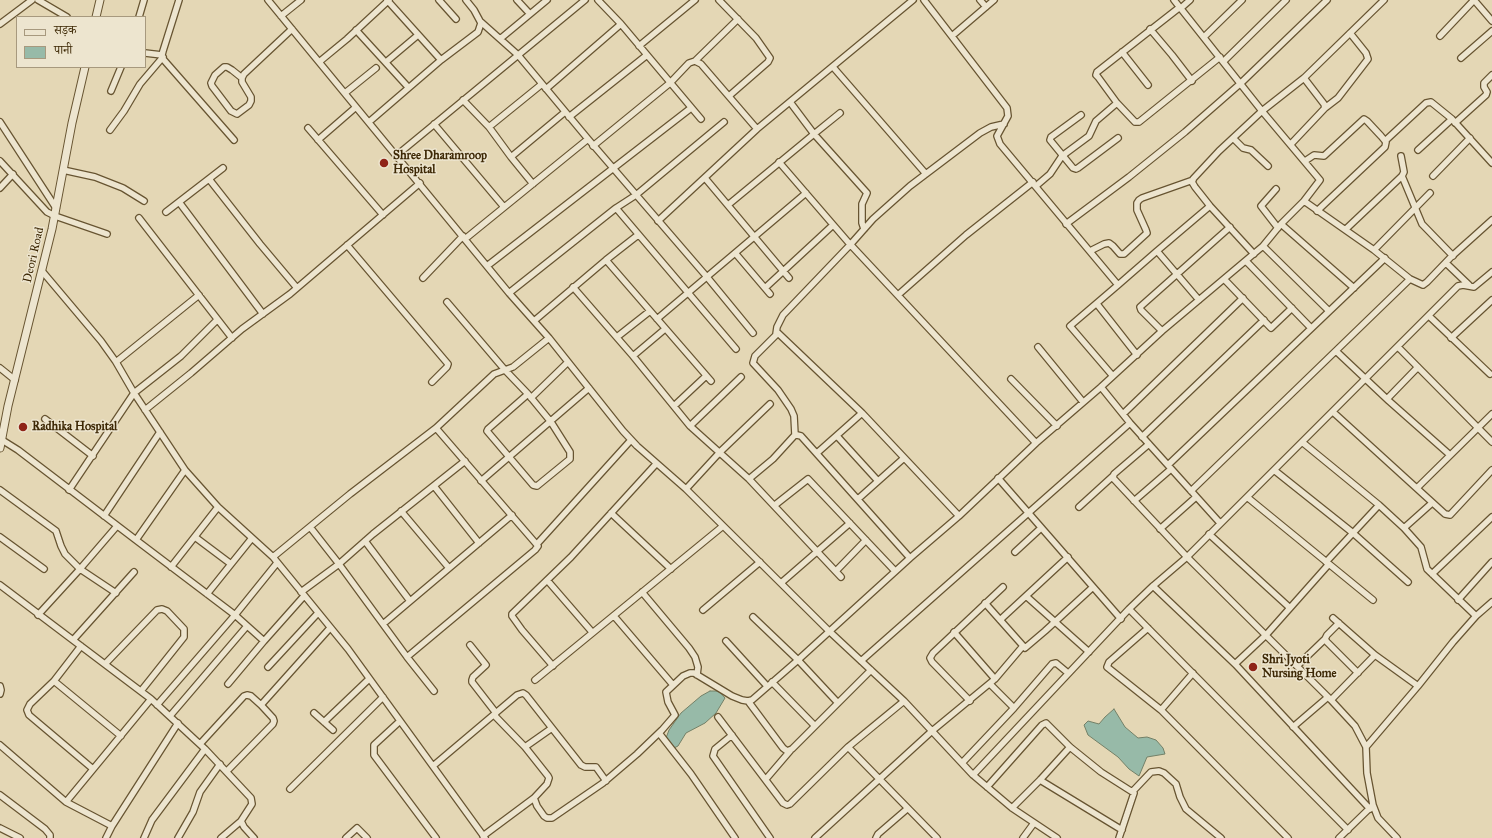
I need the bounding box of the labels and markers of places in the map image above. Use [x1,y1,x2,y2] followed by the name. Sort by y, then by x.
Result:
[393,149,487,177] place label: Shree Dharamroop Hospital
[378,157,390,169] marker: Shree Dharamroop Hospital
[32,420,117,434] place label: Radhika Hospital
[17,421,29,433] marker: Radhika Hospital
[1262,653,1337,681] place label: Shri Jyoti Nursing Home
[1247,661,1259,673] marker: Shri Jyoti Nursing Home

